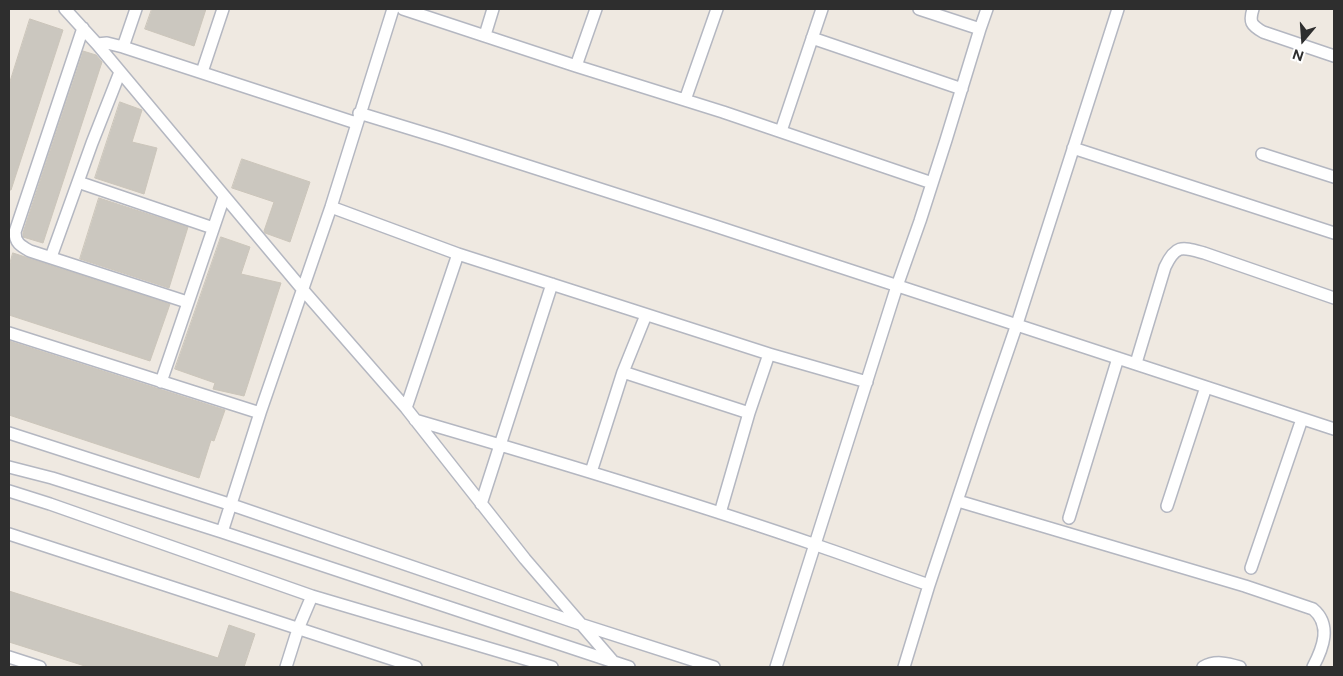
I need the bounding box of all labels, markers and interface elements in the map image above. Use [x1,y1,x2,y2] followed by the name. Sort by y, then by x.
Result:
[1278,15,1328,65] north arrow
[1290,45,1306,65] text: N

